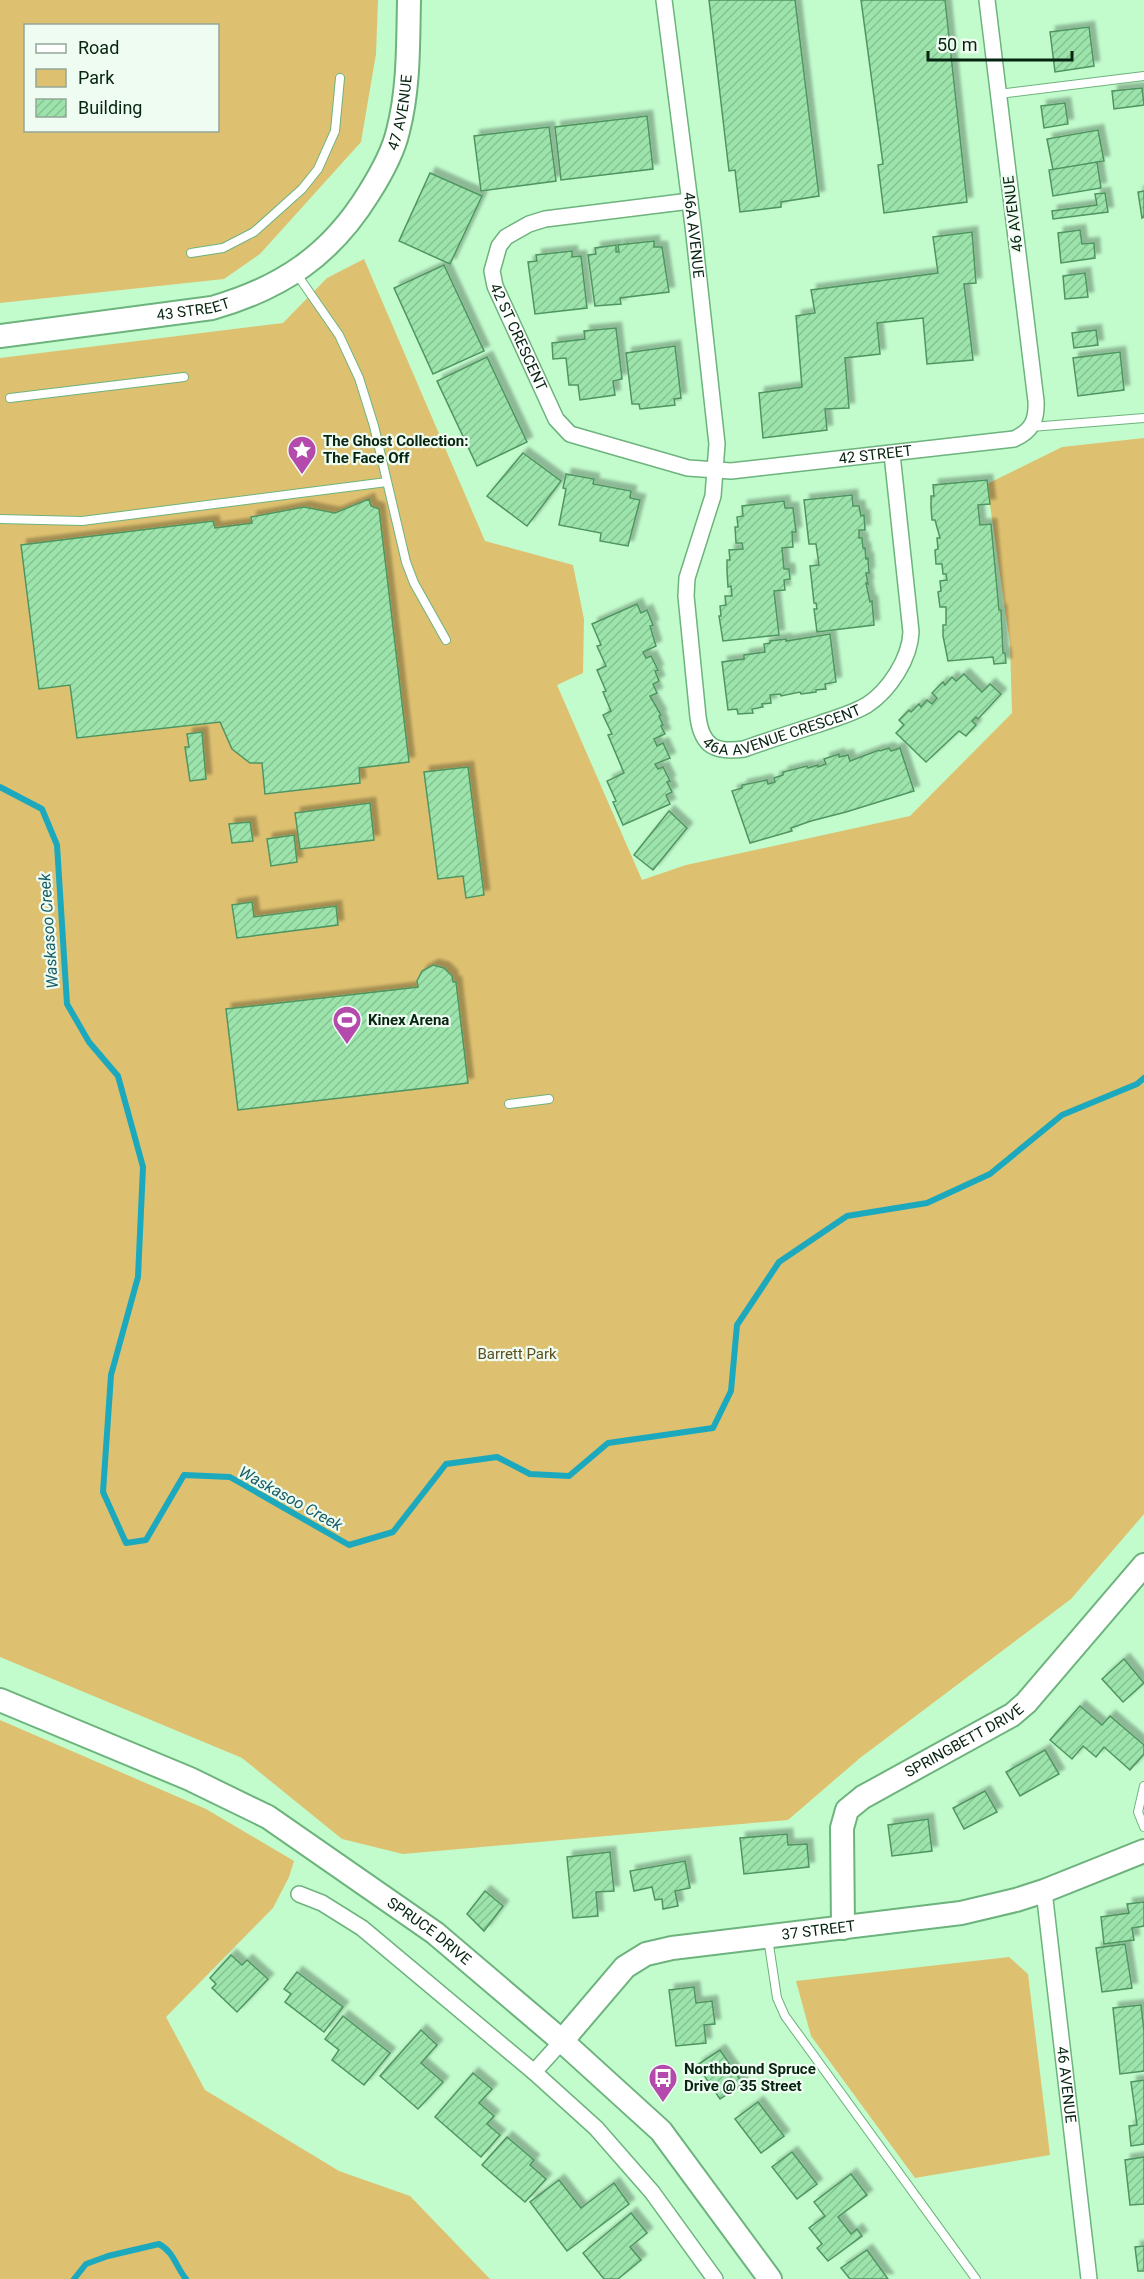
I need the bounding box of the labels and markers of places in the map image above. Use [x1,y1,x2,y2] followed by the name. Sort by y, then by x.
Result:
[323,432,468,467] place label: The Ghost Collection: The Face Off
[286,434,318,476] place icon: The Ghost Collection: The Face Off
[331,1004,363,1046] sports icon: Kinex Arena
[368,1011,449,1029] place label: Kinex Arena
[684,2060,816,2095] place label: Northbound Spruce Drive @ 35 Street
[647,2062,679,2104] bus stop icon: Northbound Spruce Drive @ 35 Street

